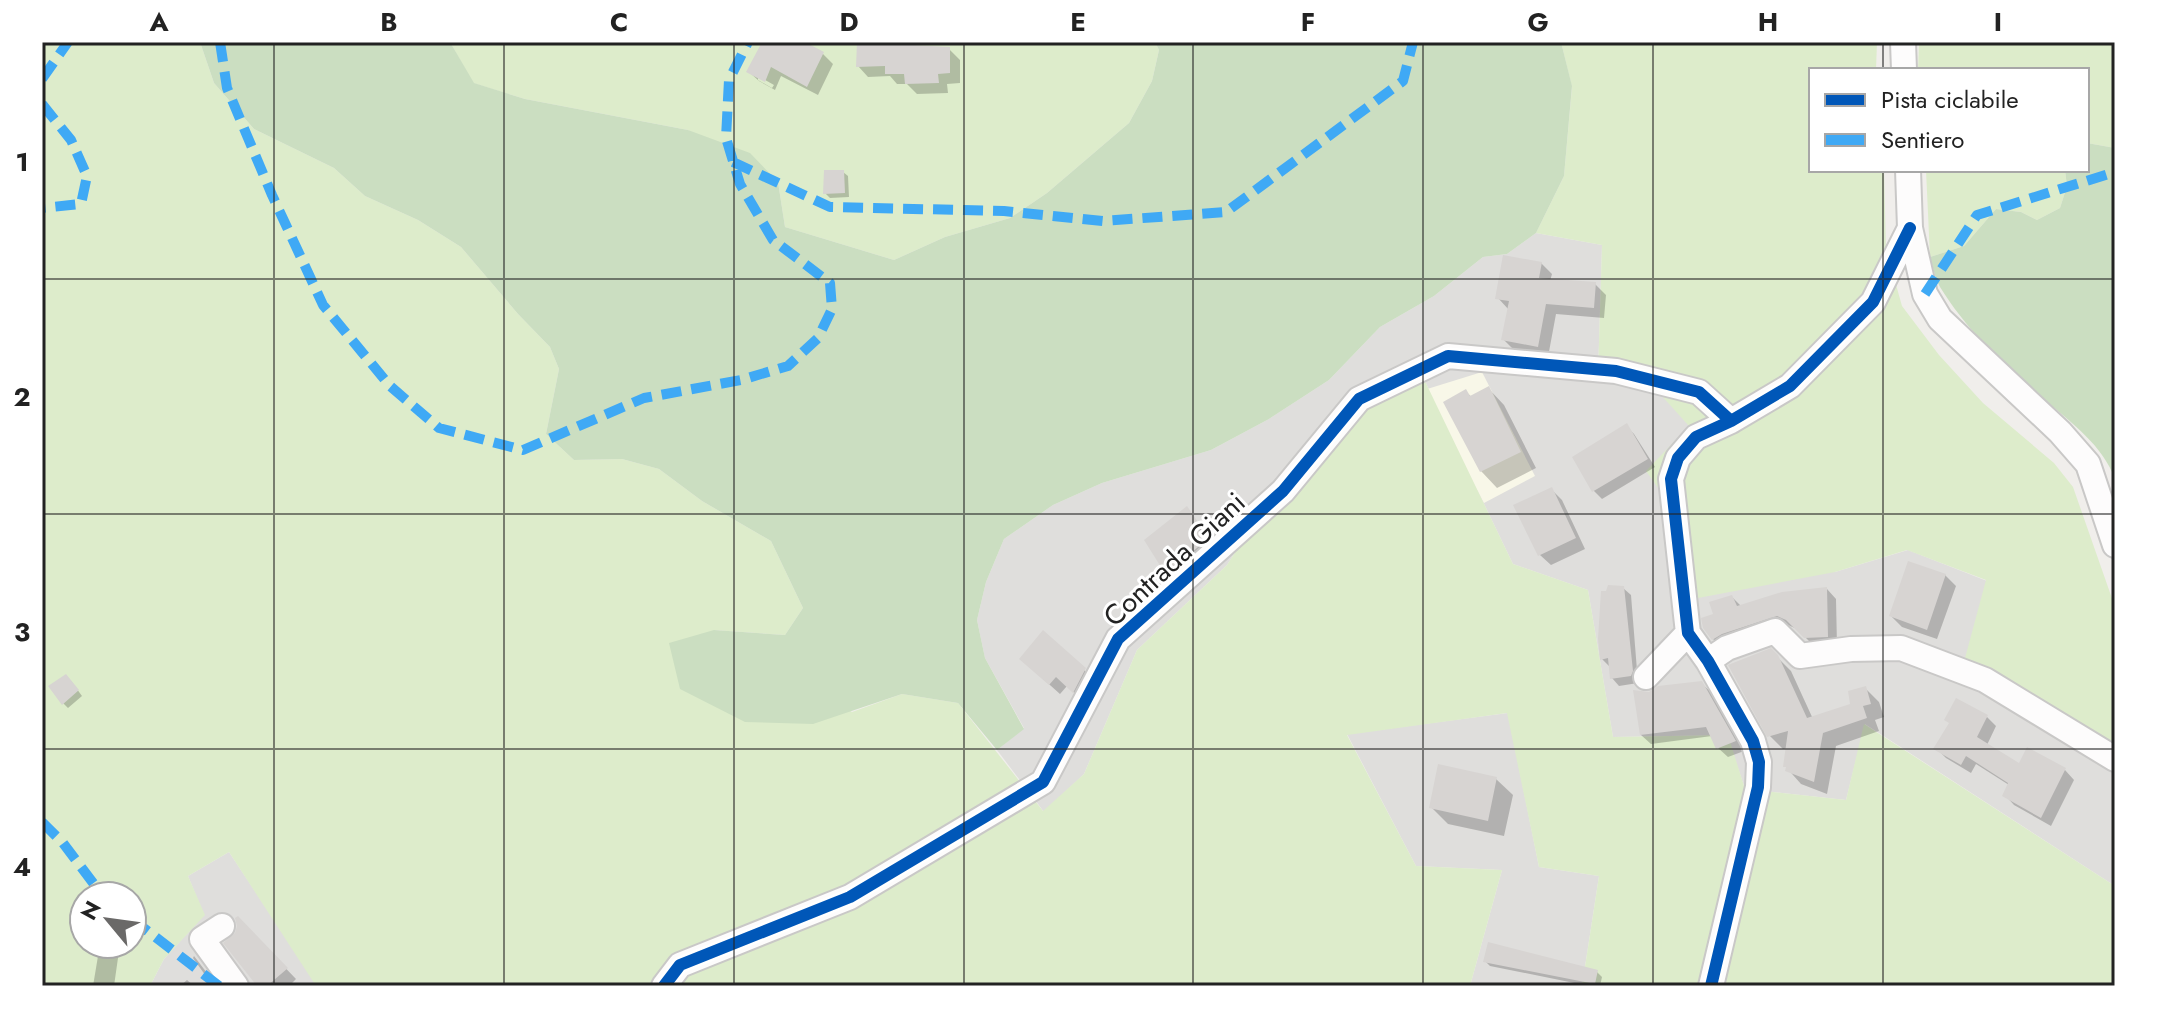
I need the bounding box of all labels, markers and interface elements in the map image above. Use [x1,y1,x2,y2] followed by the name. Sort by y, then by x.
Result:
[148,3,169,41] text: A
[380,3,398,41] text: B
[610,3,628,41] text: C
[839,3,859,41] text: D
[1070,3,1086,41] text: E
[1301,3,1315,41] text: F
[1527,3,1549,41] text: G
[1758,3,1778,41] text: H
[1994,3,2002,41] text: I
[1809,68,2089,172] legend
[1881,82,2019,117] text: Pista ciclabile
[1881,122,1964,157] text: Sentiero
[15,143,29,181] text: 1
[13,378,31,416] text: 2
[1094,483,1255,636] street label: Contrada Giani
[14,613,30,651] text: 3
[13,848,31,886] text: 4
[68,880,148,960] north arrow
[72,895,109,926] text: N

